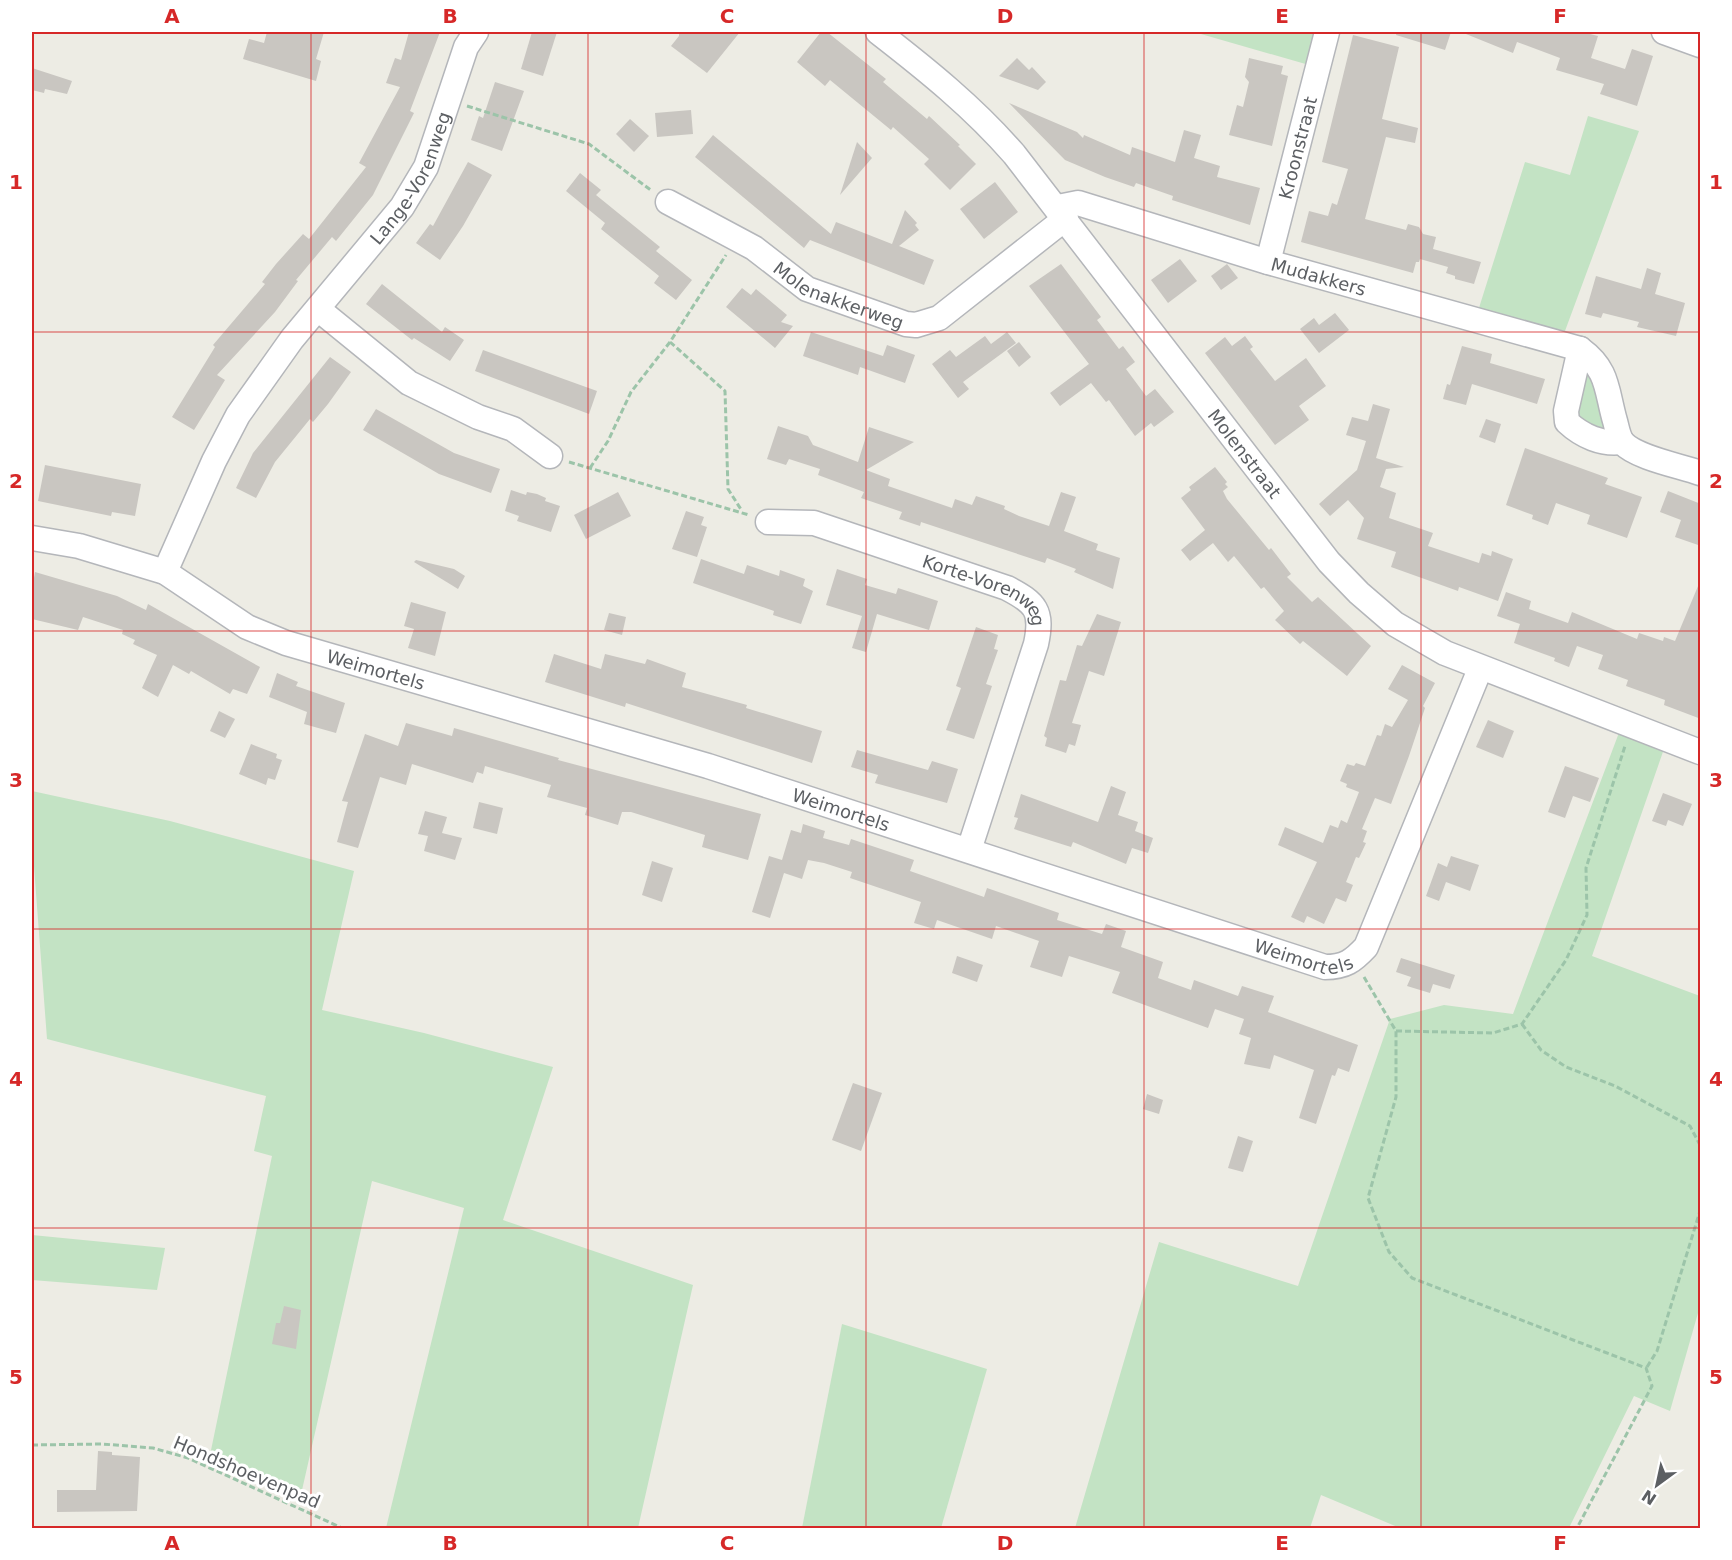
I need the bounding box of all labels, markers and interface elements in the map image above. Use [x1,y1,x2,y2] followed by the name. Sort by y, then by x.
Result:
[164,4,180,28] text: A
[442,4,458,28] text: B
[720,4,734,28] text: C
[997,4,1013,28] text: D
[1275,4,1289,28] text: E
[1553,4,1567,28] text: F
[1274,94,1321,201] street label: Kroonstraat
[365,109,454,248] street label: Lange-Vorenweg
[9,170,23,194] text: 1
[1709,170,1723,194] text: 1
[1269,253,1369,299] street label: Mudakkers
[770,257,907,333] street label: Molenakkerweg
[1204,404,1286,502] street label: Molenstraat
[9,469,23,493] text: 2
[1709,469,1723,493] text: 2
[920,550,1049,627] street label: Korte-Vorenweg
[324,645,427,693] street label: Weimortels
[9,768,23,792] text: 3
[1709,768,1723,792] text: 3
[790,784,893,835] street label: Weimortels
[1252,934,1356,978] street label: Weimortels
[9,1067,23,1091] text: 4
[1709,1067,1723,1091] text: 4
[9,1365,23,1389] text: 5
[1709,1365,1723,1389] text: 5
[171,1432,323,1512] street label: Hondshoevenpad
[1627,1455,1687,1515] north arrow
[1638,1486,1660,1509] text: N
[164,1531,180,1555] text: A
[442,1531,458,1555] text: B
[720,1531,734,1555] text: C
[997,1531,1013,1555] text: D
[1275,1531,1289,1555] text: E
[1553,1531,1567,1555] text: F

